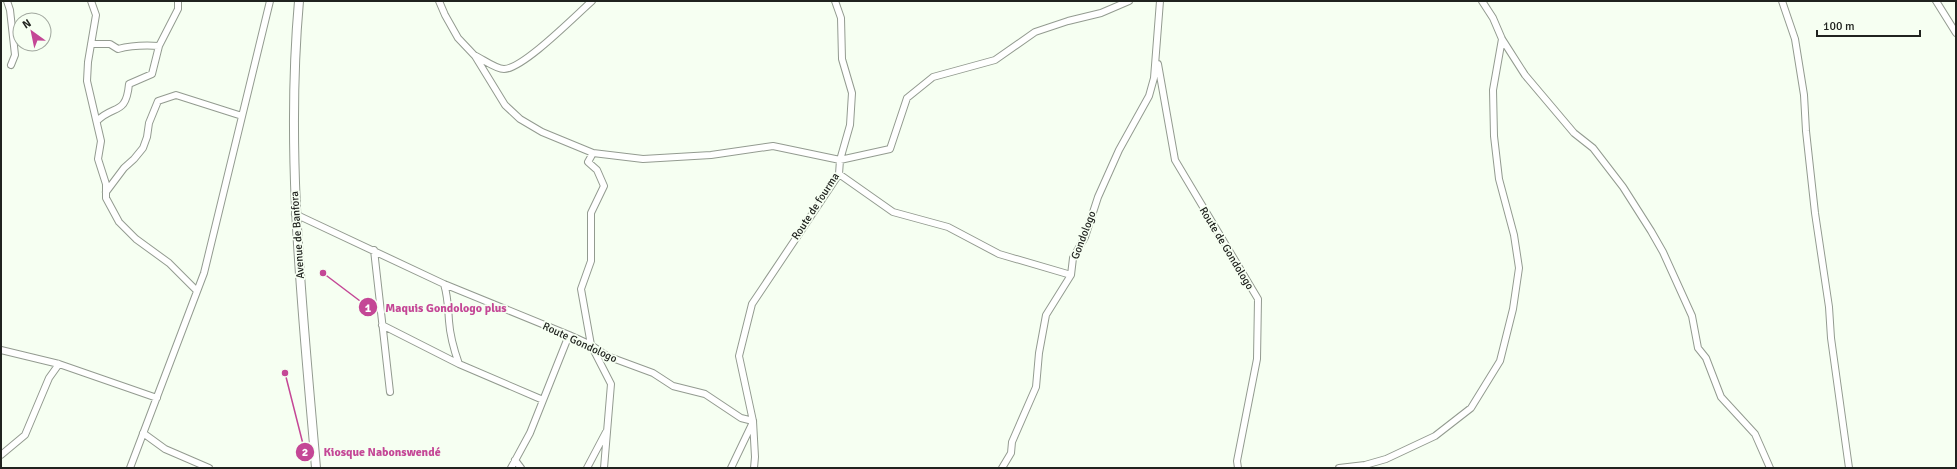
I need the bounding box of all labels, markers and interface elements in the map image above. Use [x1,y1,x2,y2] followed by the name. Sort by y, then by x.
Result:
[12,12,52,52] north arrow
[1817,12,1920,38] scale bar
[20,16,34,32] text: N
[1823,19,1855,34] text: 100 m
[789,170,842,242] street label: Route de fourma
[288,190,307,279] street label: Avenue de Banfora
[1197,204,1257,292] street label: Route de Gondologo
[1068,209,1099,261] street label: Gondologo
[358,295,515,319] callout: Maquis Gondologo plus
[365,301,372,316] text: 1
[385,301,507,316] text: Maquis Gondologo plus
[541,320,619,365] street label: Route Gondologo
[295,440,448,464] callout: Kiosque Nabonswendé
[302,445,308,460] text: 2
[323,445,441,460] text: Kiosque Nabonswendé

